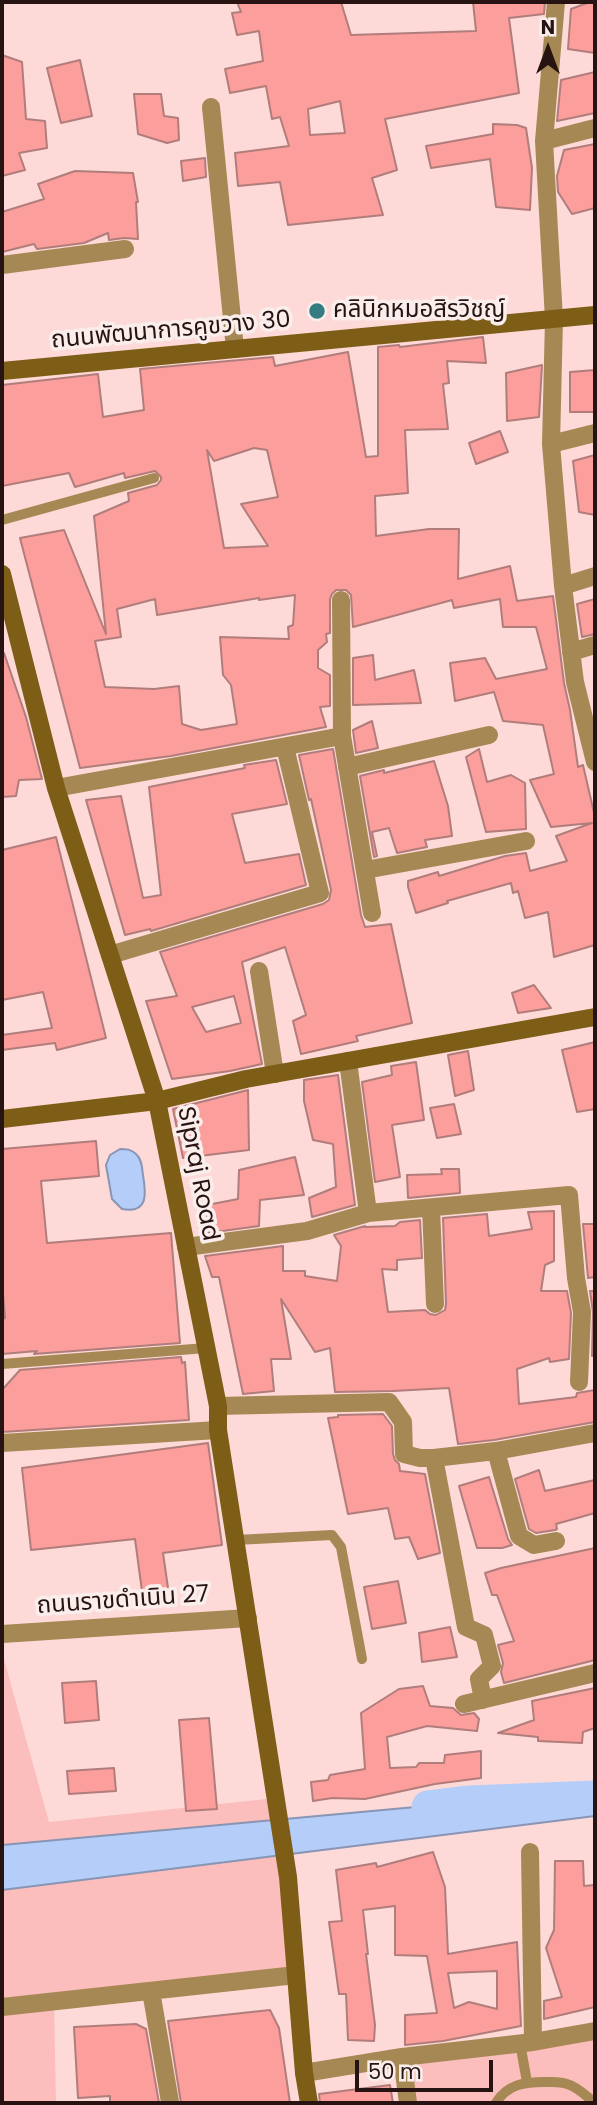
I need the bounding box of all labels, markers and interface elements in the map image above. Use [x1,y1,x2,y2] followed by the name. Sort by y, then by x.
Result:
[513,14,583,84] north arrow
[541,14,555,41] text: N
[333,297,505,325] place label: คลินิกหมอสิรวิชญ์
[307,301,327,321] marker: คลินิกหมอสิรวิชญ์
[50,306,292,356] street label: ถนนพัฒนาการคูขวาง 30
[170,1104,224,1244] street label: Sipraj Road
[36,1581,210,1621] street label: ถนนราขดำเนิน 27
[359,2046,497,2090] scale bar
[368,2057,422,2086] text: 50 m

